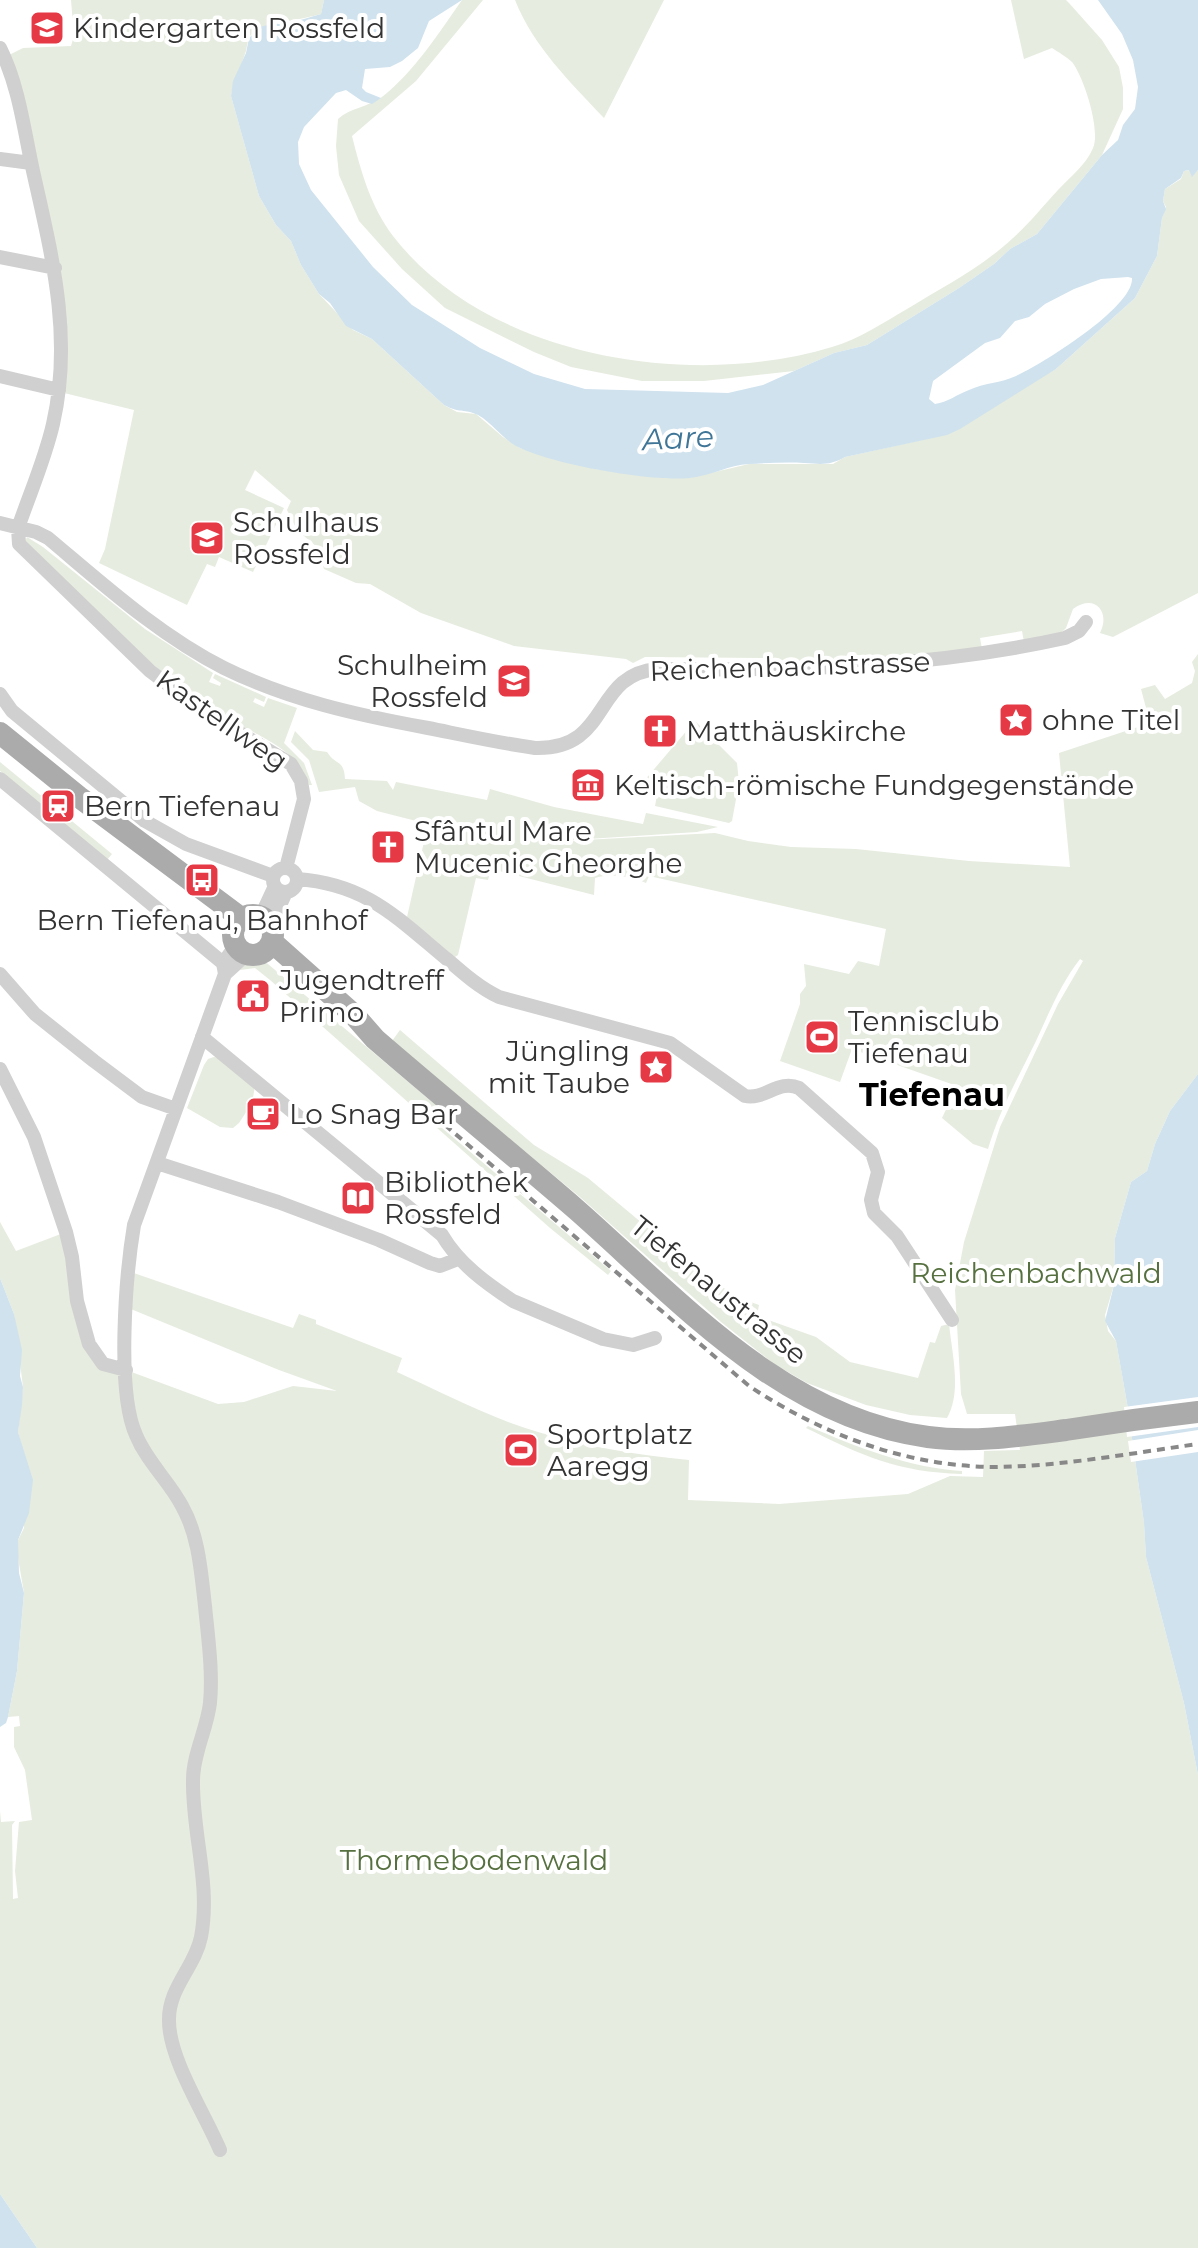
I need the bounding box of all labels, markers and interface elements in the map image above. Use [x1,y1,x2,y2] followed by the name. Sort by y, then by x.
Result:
[28,9,66,47] school or university icon: Kindergarten Rossfeld
[73,11,385,45] place label: Kindergarten Rossfeld
[639,418,715,458] water label: Aare
[233,505,379,571] place label: Schulhaus Rossfeld
[188,519,226,557] school or university icon: Schulhaus Rossfeld
[649,644,931,688] street label: Reichenbachstrasse
[337,648,488,714] place label: Schulheim Rossfeld
[150,662,294,778] street label: Kastellweg
[495,662,533,700] school or university icon: Schulheim Rossfeld
[997,701,1035,739] place icon: ohne Titel
[1042,703,1180,737] place label: ohne Titel
[641,712,679,750] church icon: Matthäuskirche
[686,714,906,748] place label: Matthäuskirche
[569,766,607,804] museum icon: Keltisch-römische Fundgegenstände
[614,768,1134,802] place label: Keltisch-römische Fundgegenstände
[39,787,77,825] station icon: Bern Tiefenau
[84,789,280,823] place label: Bern Tiefenau
[414,814,682,880] place label: Sfântul Mare Mucenic Gheorghe
[369,828,407,866] church icon: Sfântul Mare Mucenic Gheorghe
[183,861,221,899] bus stop icon: Bern Tiefenau, Bahnhof
[37,903,369,937] place label: Bern Tiefenau, Bahnhof
[278,963,445,1029] place label: Jugendtreff Primo
[234,977,272,1015] public building icon: Jugendtreff Primo
[848,1004,999,1070] place label: Tennisclub Tiefenau
[803,1018,841,1056] sports icon: Tennisclub Tiefenau
[488,1034,630,1100] place label: Jüngling mit Taube
[637,1048,675,1086] place icon: Jüngling mit Taube
[859,1075,1005,1114] district label: Tiefenau
[244,1095,282,1133] cafe icon: Lo Snag Bar
[289,1097,458,1131] place label: Lo Snag Bar
[384,1165,528,1231] place label: Bibliothek Rossfeld
[339,1179,377,1217] library icon: Bibliothek Rossfeld
[624,1209,814,1371] street label: Tiefenaustrasse
[910,1256,1162,1290] park label: Reichenbachwald
[547,1417,693,1483] place label: Sportplatz Aaregg
[502,1431,540,1469] sports icon: Sportplatz Aaregg
[340,1843,608,1877] park label: Thormebodenwald

